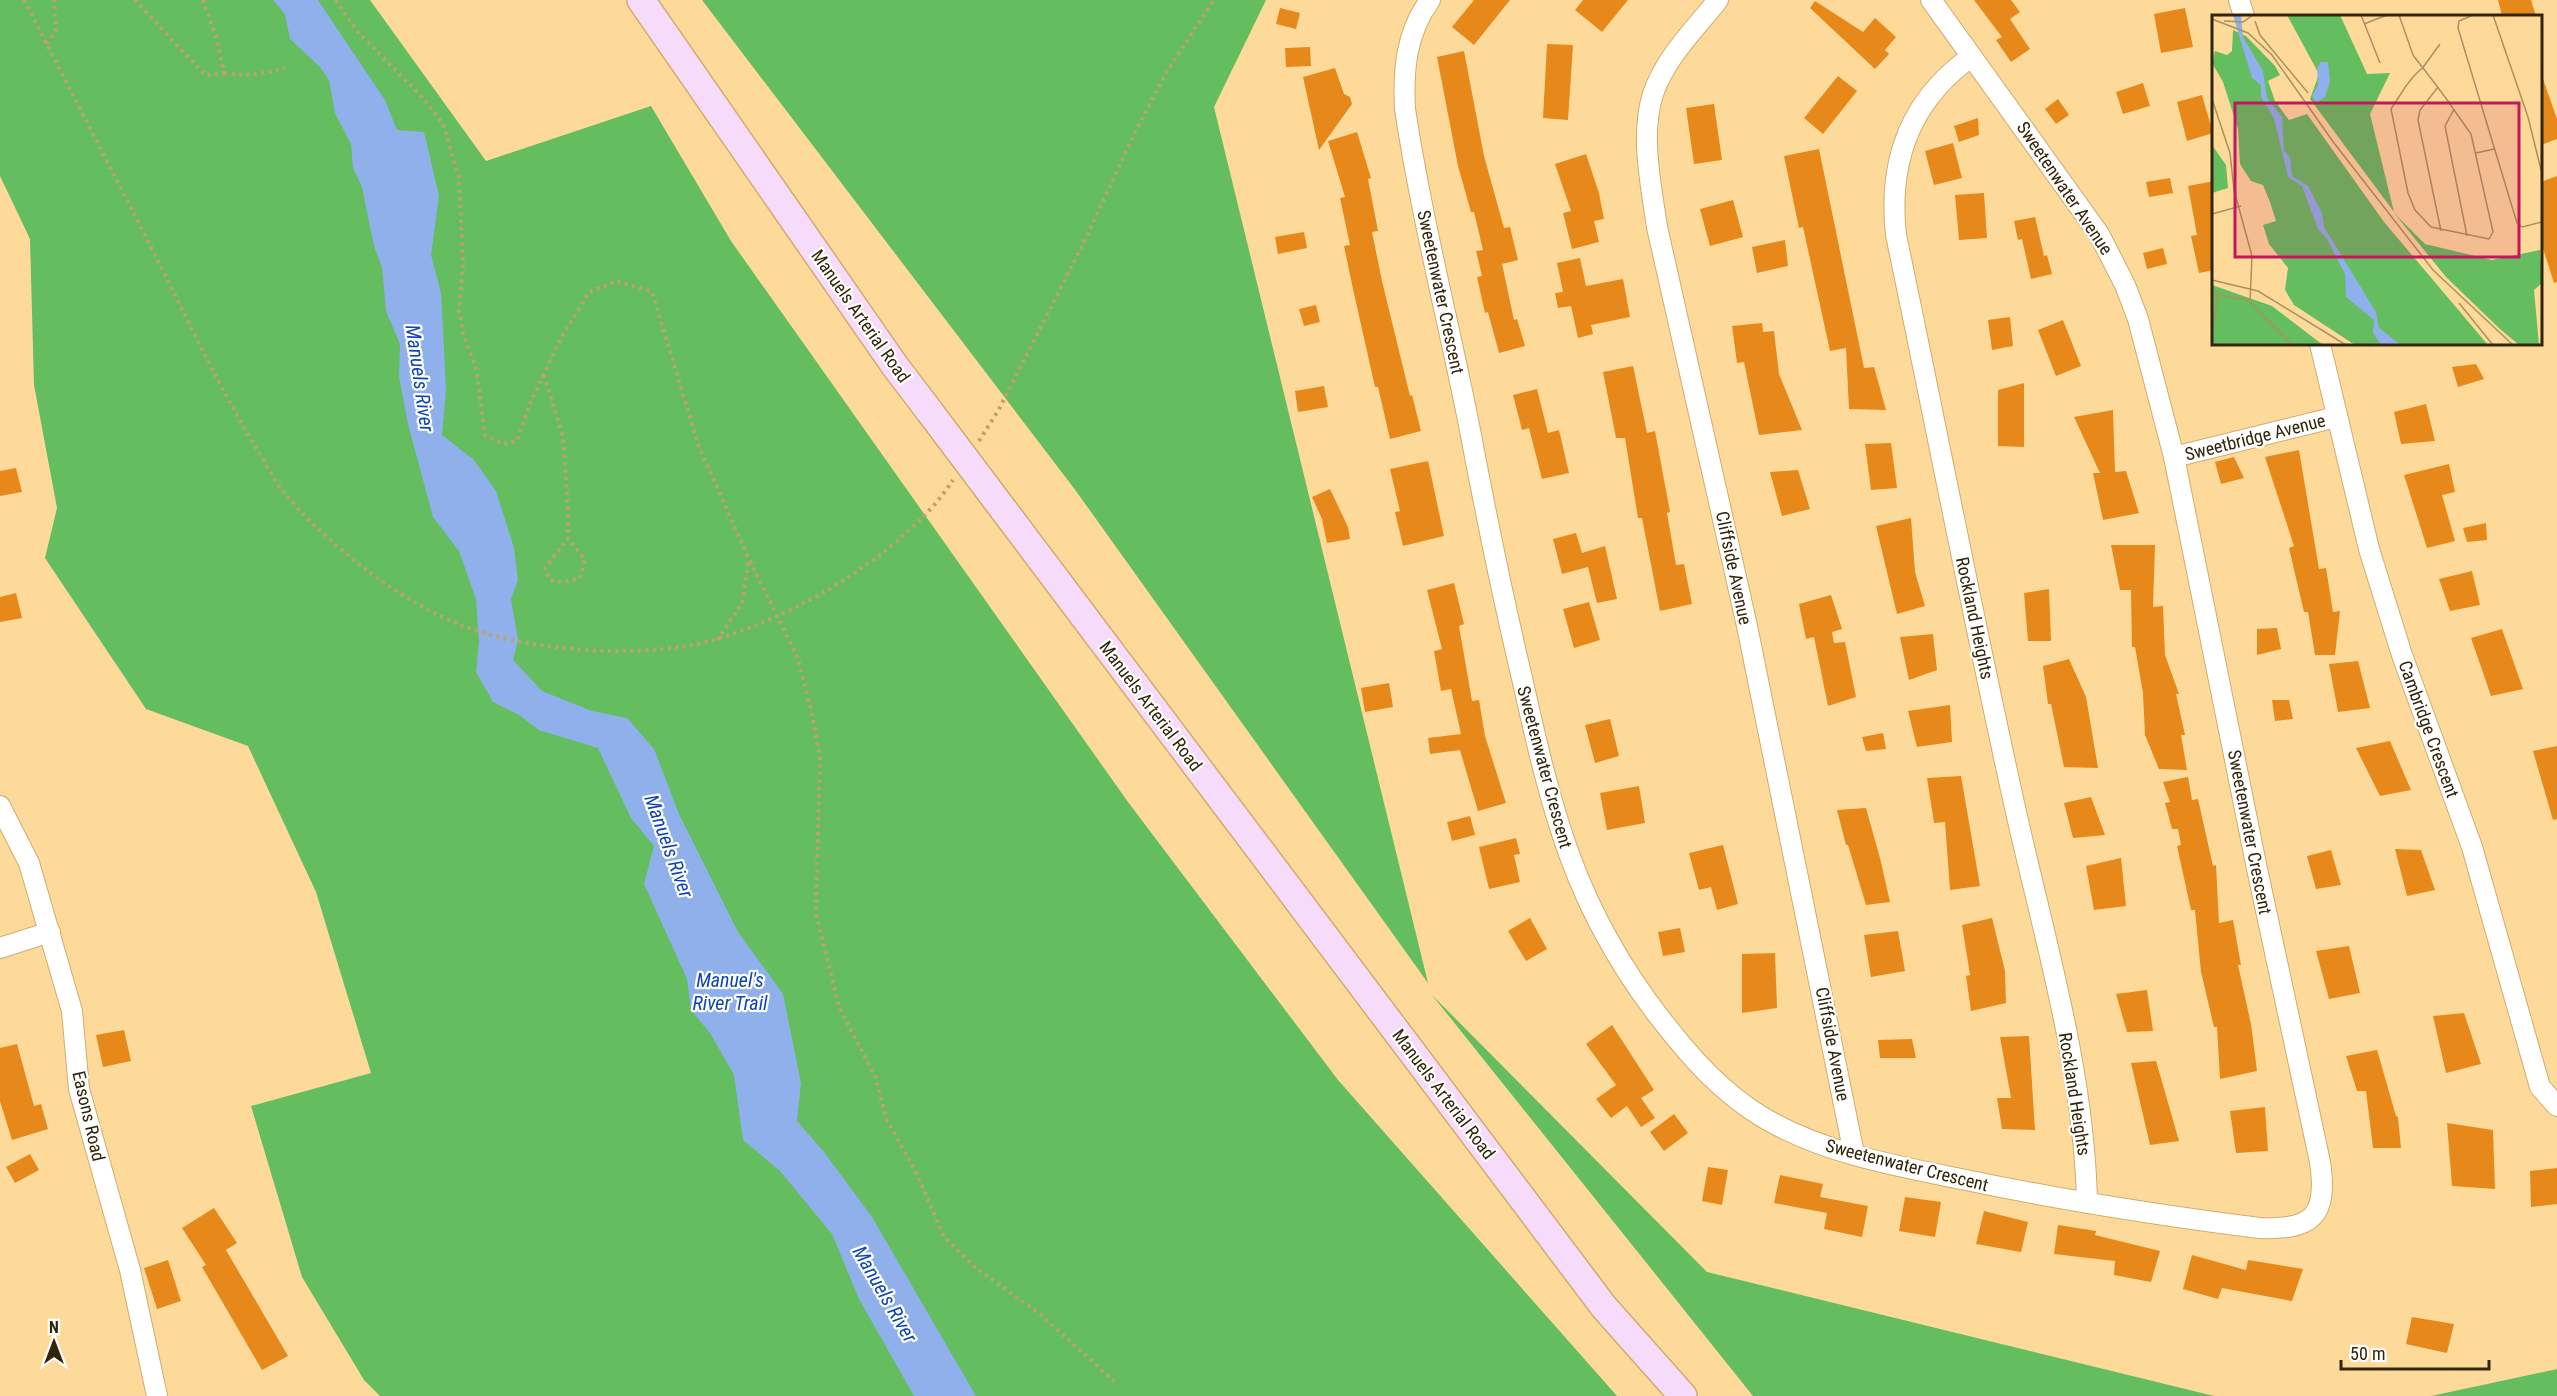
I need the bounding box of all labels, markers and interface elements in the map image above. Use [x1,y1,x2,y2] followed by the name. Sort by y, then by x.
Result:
[2212,15,2542,345] inset map
[2013,117,2117,259] street label: Sweetenwater Avenue
[1413,208,1469,376] street label: Sweetenwater Crescent
[807,246,915,386] street label: Manuels Arterial Road
[401,323,440,434] water label: Manuels River
[2183,409,2327,465] street label: Sweetbridge Avenue
[1712,509,1756,627] street label: Cliffside Avenue
[1952,555,1998,681] street label: Rockland Heights
[1095,637,1207,775] street label: Manuels Arterial Road
[2394,658,2464,800] street label: Cambridge Crescent
[1513,684,1577,850] street label: Sweetenwater Crescent
[2224,748,2276,916] street label: Sweetenwater Crescent
[639,791,699,902] water label: Manuels River
[692,968,768,1015] water label: Manuel's River Trail
[1812,985,1854,1103] street label: Cliffside Avenue
[1388,1025,1500,1163] street label: Manuels Arterial Road
[2055,1031,2095,1157] street label: Rockland Heights
[68,1069,110,1163] street label: Easons Road
[1823,1135,1991,1195] street label: Sweetenwater Crescent
[848,1241,923,1348] water label: Manuels River
[24,1312,84,1372] north arrow
[49,1318,59,1337] text: N
[2341,1333,2490,1371] scale bar
[2350,1343,2385,1364] text: 50 m

